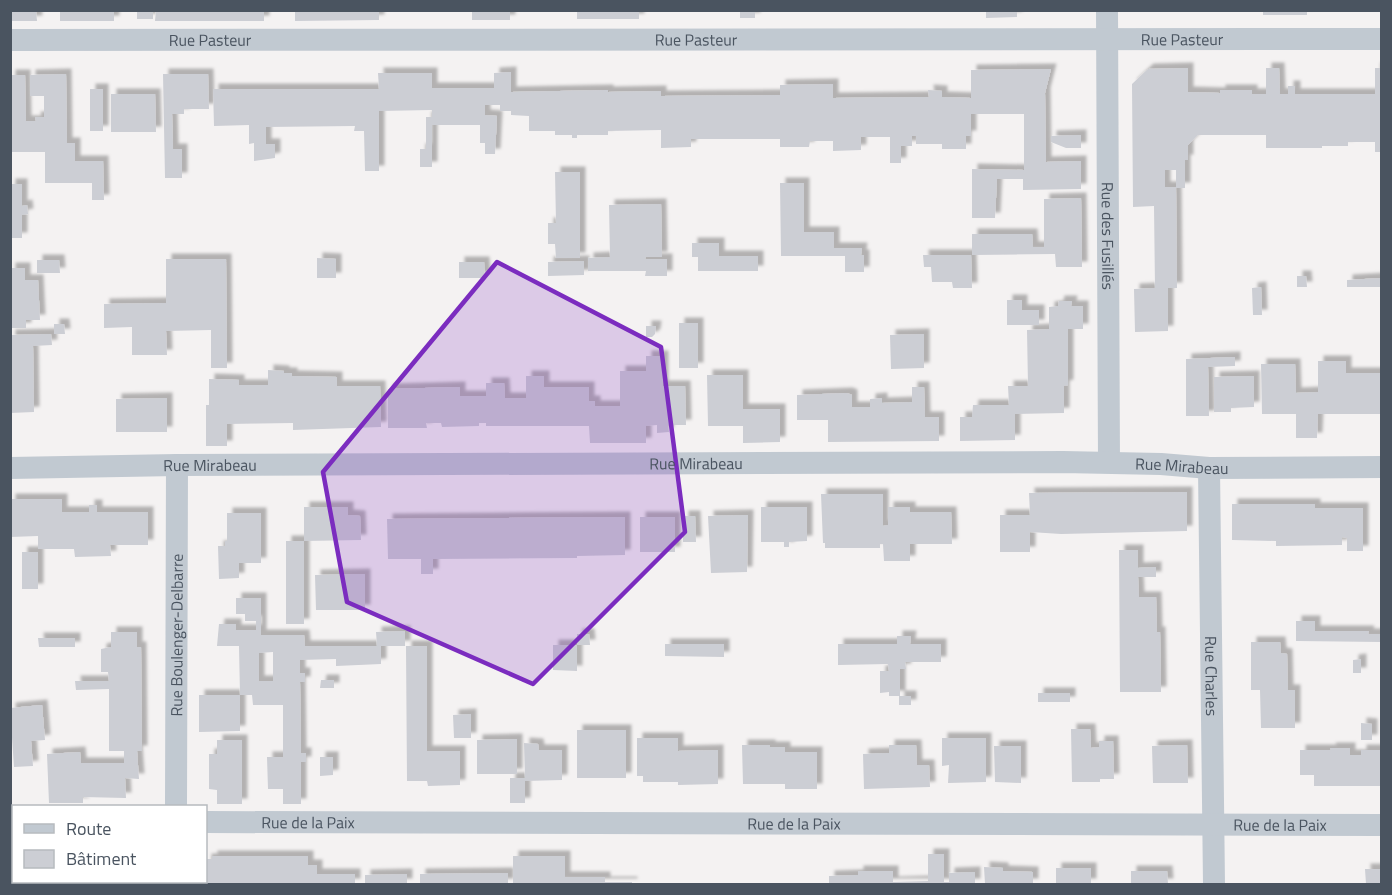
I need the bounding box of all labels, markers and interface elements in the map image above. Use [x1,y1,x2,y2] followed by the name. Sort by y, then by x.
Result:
[655,27,738,52] street label: Rue Pasteur
[1141,27,1224,51] street label: Rue Pasteur
[169,28,252,52] street label: Rue Pasteur
[1096,182,1120,290] street label: Rue des Fusillés
[649,451,743,475] street label: Rue Mirabeau
[1135,451,1229,480] street label: Rue Mirabeau
[163,453,257,477] street label: Rue Mirabeau
[164,554,189,716] street label: Rue Boulenger-Delbarre
[1199,636,1224,716] street label: Rue Charles
[12,805,207,883] legend
[261,810,355,834] street label: Rue de la Paix
[747,811,841,836] street label: Rue de la Paix
[1233,813,1327,837] street label: Rue de la Paix
[66,815,111,842] text: Route
[66,845,137,872] text: Bâtiment

